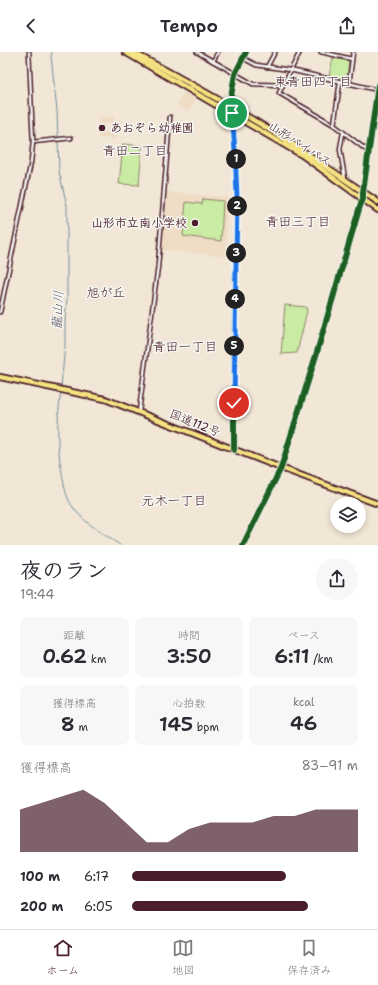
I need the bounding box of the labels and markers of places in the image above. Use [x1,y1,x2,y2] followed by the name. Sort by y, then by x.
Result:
[215,96,249,130] pin
[110,120,194,136] place label: あおぞら幼稚園
[97,123,107,133] marker: あおぞら幼稚園
[226,149,246,169] pin: 1
[227,196,247,216] pin: 2
[91,215,187,231] place label: 山形市立南小学校
[190,218,200,228] marker: 山形市立南小学校
[226,243,246,263] pin: 3
[225,289,245,309] pin: 4
[224,336,244,356] pin: 5
[217,386,251,420] pin

